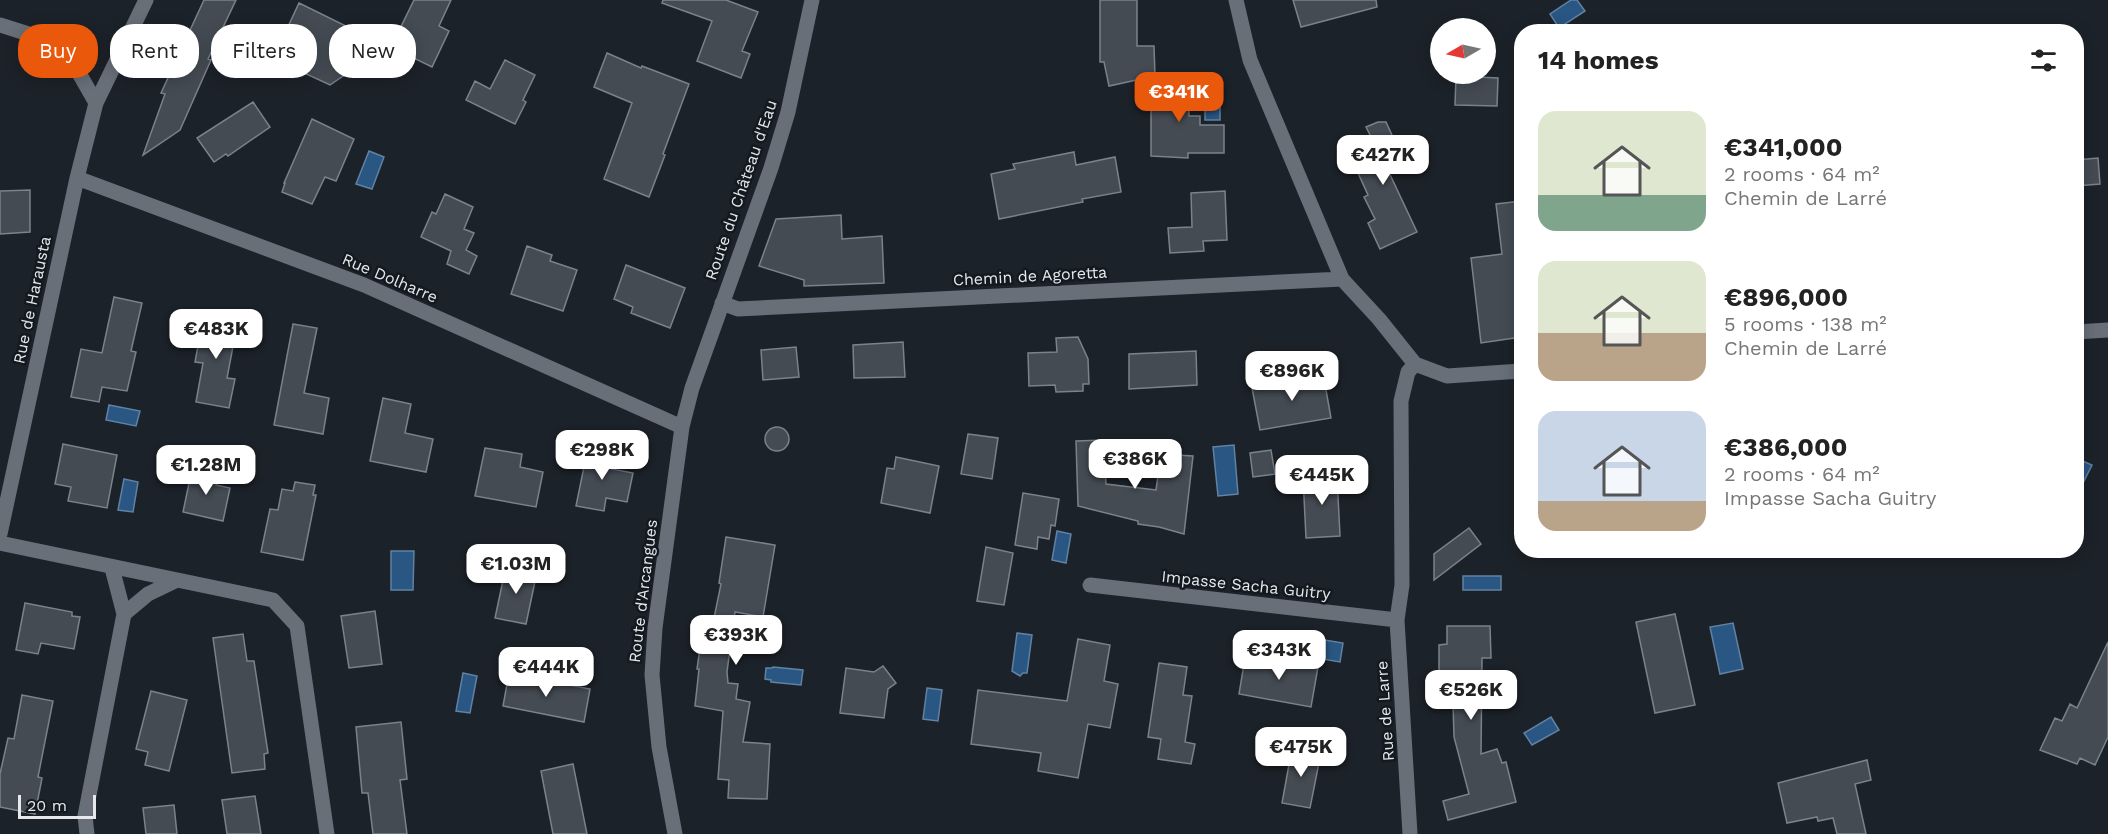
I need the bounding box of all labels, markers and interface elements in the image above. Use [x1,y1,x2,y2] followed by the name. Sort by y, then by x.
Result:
[1430,18,1496,84] north arrow
[1430,18,1496,84] map controls
[18,24,98,78] chip: Buy
[110,24,199,78] chip: Rent
[211,24,317,78] chip: Filters
[329,24,416,78] chip: New
[2027,44,2060,77] icon: filters
[1538,45,1659,75] text: 14 homes
[1137,72,1221,123] pin: €341K
[1149,79,1209,103] text: €341K
[701,97,781,283] street label: Route du Château d'Eau
[1724,132,1843,162] text: €341,000
[1341,135,1425,186] pin: €427K
[1586,135,1658,207] icon: home
[1351,142,1415,166] text: €427K
[1724,162,1880,186] text: 2 rooms · 64 m²
[1724,186,1887,210] text: Chemin de Larré
[9,235,55,365] street label: Rue de Harausta
[339,249,441,307] street label: Rue Dolharre
[952,262,1108,290] street label: Chemin de Agoretta
[1724,282,1848,312] text: €896,000
[1586,285,1658,357] icon: home
[174,309,258,360] pin: €483K
[1724,312,1887,336] text: 5 rooms · 138 m²
[183,316,249,340] text: €483K
[1724,336,1887,360] text: Chemin de Larré
[1250,351,1334,402] pin: €896K
[1259,358,1325,382] text: €896K
[560,430,644,481] pin: €298K
[1724,432,1848,462] text: €386,000
[1586,435,1658,507] icon: home
[570,437,634,461] text: €298K
[1093,439,1177,490] pin: €386K
[157,445,255,496] pin: €1.28M
[1103,446,1167,470] text: €386K
[170,452,242,476] text: €1.28M
[1280,455,1364,506] pin: €445K
[1289,462,1355,486] text: €445K
[1724,462,1880,486] text: 2 rooms · 64 m²
[1724,486,1936,510] text: Impasse Sacha Guitry
[625,518,661,664] street label: Route d'Arcangues
[467,544,565,595] pin: €1.03M
[480,551,552,575] text: €1.03M
[1161,567,1332,603] street label: Impasse Sacha Guitry
[694,615,778,666] pin: €393K
[704,622,768,646] text: €393K
[1237,630,1321,681] pin: €343K
[1247,637,1311,661] text: €343K
[504,647,588,698] pin: €444K
[513,654,579,678] text: €444K
[1372,660,1398,762] street label: Rue de Larre
[1429,670,1513,721] pin: €526K
[1439,677,1503,701] text: €526K
[1259,727,1343,778] pin: €475K
[1269,734,1333,758] text: €475K
[18,792,96,820] scale bar
[27,796,67,815] text: 20 m

